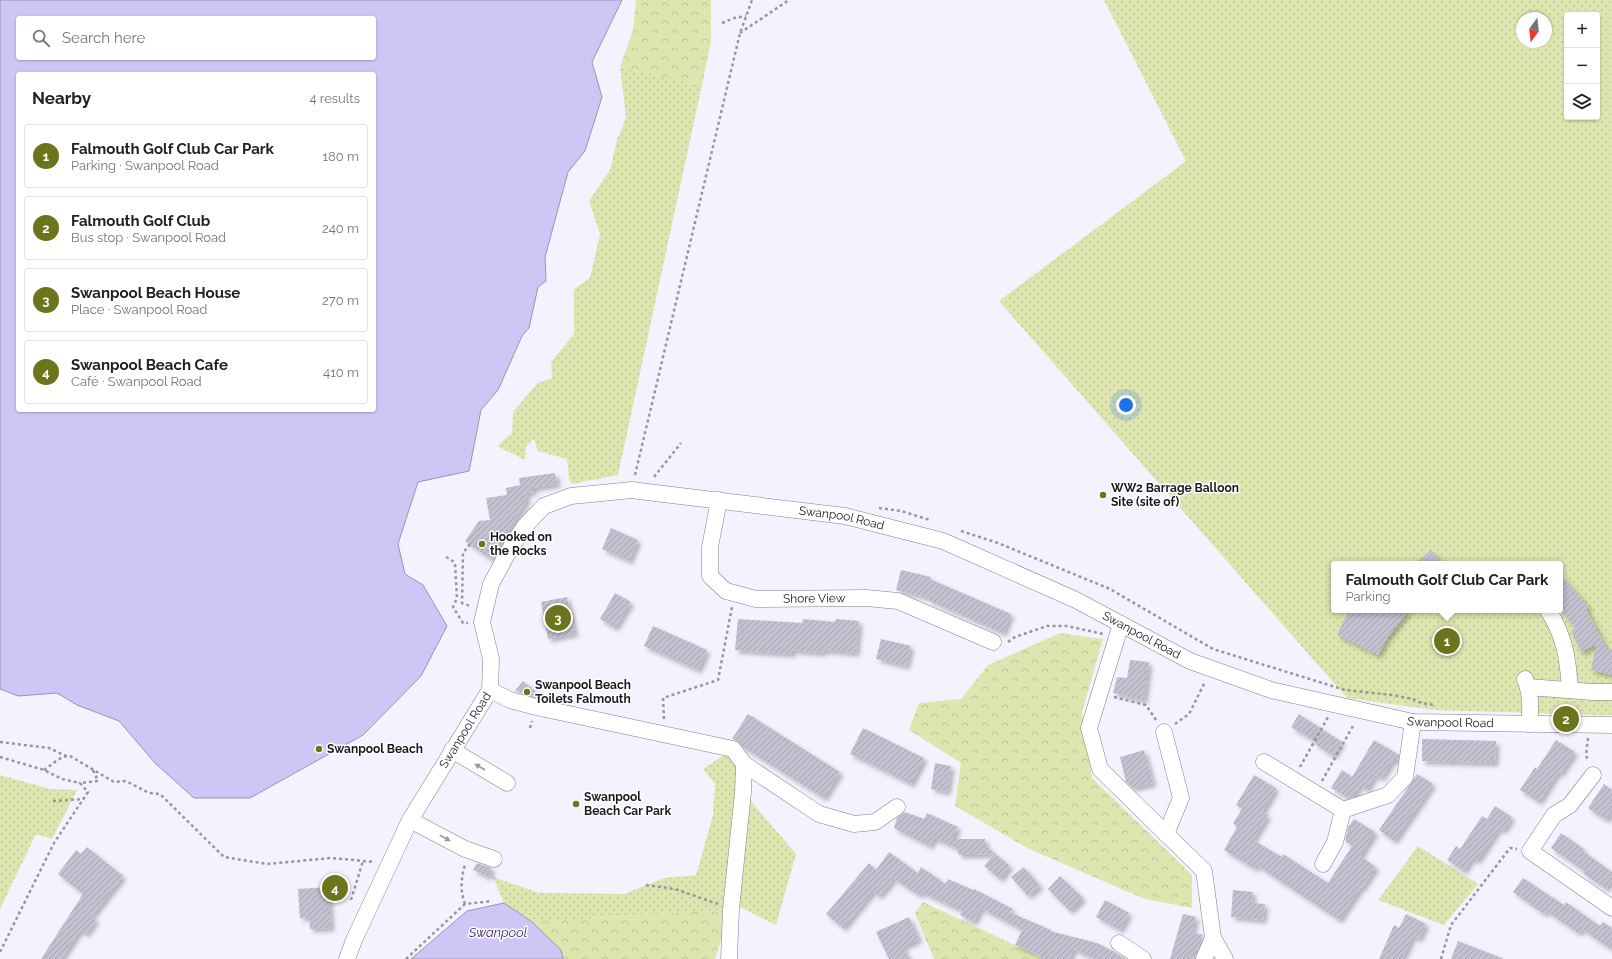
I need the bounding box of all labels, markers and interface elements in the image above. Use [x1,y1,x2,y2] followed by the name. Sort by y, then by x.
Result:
[1516,12,1552,48] north arrow
[1564,12,1600,120] map controls
[1564,12,1600,48] button: +
[16,16,376,60] search box
[30,27,52,49] icon: search
[62,29,145,47] text: Search here
[1564,48,1600,84] button: −
[1564,84,1600,120] button: layers
[32,88,91,108] text: Nearby
[309,91,360,106] text: 4 results
[71,140,274,158] text: Falmouth Golf Club Car Park
[43,149,49,164] text: 1
[323,149,359,164] text: 180 m
[71,158,219,173] text: Parking · Swanpool Road
[71,212,210,230] text: Falmouth Golf Club
[42,221,50,236] text: 2
[322,221,359,236] text: 240 m
[71,230,226,245] text: Bus stop · Swanpool Road
[71,284,240,302] text: Swanpool Beach House
[42,293,50,308] text: 3
[322,293,359,308] text: 270 m
[71,302,207,317] text: Place · Swanpool Road
[71,356,228,374] text: Swanpool Beach Cafe
[42,365,50,380] text: 4
[323,365,359,380] text: 410 m
[71,374,202,389] text: Café · Swanpool Road
[1116,395,1136,415] your location
[1111,481,1239,509] place label: WW2 Barrage Balloon Site (site of)
[1098,490,1108,500] marker: WW2 Barrage Balloon Site (site of)
[798,503,886,533] street label: Swanpool Road
[490,530,552,558] place label: Hooked on the Rocks
[477,539,487,549] marker: Hooked on the Rocks
[1331,561,1563,613] popup
[1346,571,1548,589] text: Falmouth Golf Club Car Park
[1346,589,1391,604] text: Parking
[783,591,846,606] street label: Shore View
[545,603,571,633] pin: 3
[1100,608,1183,662] street label: Swanpool Road
[1434,626,1460,656] pin: 1
[535,678,631,706] place label: Swanpool Beach Toilets Falmouth
[522,687,532,697] marker: Swanpool Beach Toilets Falmouth
[437,690,494,771] street label: Swanpool Road
[1553,704,1579,734] pin: 2
[1406,714,1494,730] street label: Swanpool Road
[327,742,423,756] place label: Swanpool Beach
[314,744,324,754] marker: Swanpool Beach
[474,763,486,770] one-way arrow
[584,790,671,818] place label: Swanpool Beach Car Park
[571,799,581,809] marker: Swanpool Beach Car Park
[439,834,451,841] one-way arrow
[322,873,348,903] pin: 4
[468,925,528,940] water label: Swanpool

